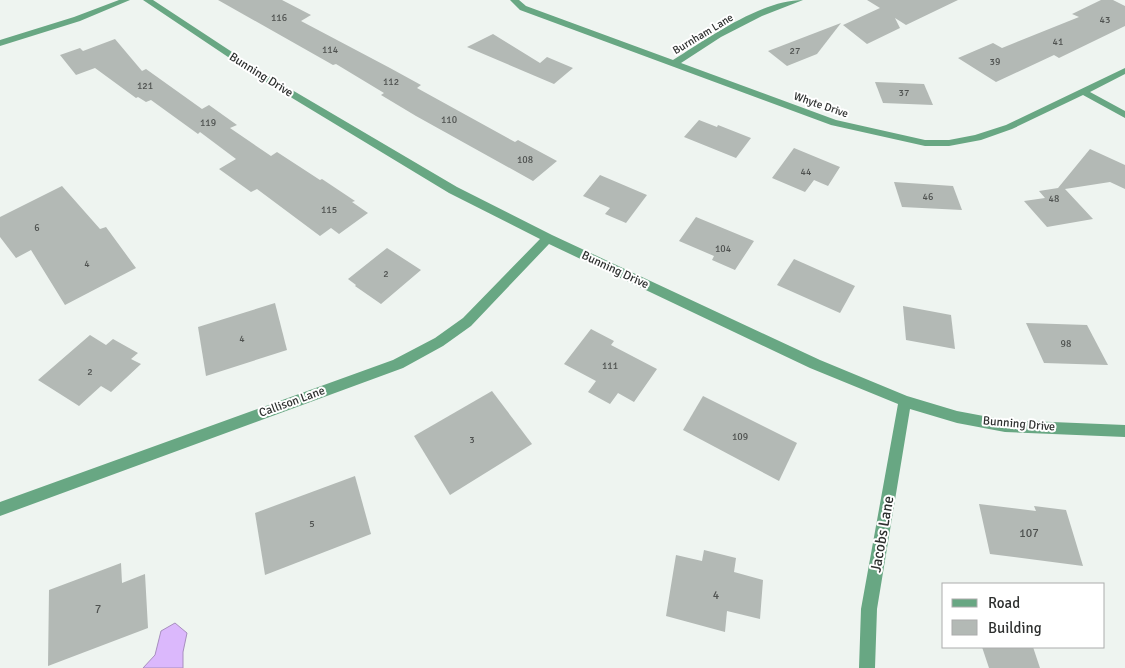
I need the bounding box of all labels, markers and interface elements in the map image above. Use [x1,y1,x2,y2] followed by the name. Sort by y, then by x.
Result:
[670,11,736,57] street label: Burnham Lane
[271,12,287,24] house number: 116
[1100,14,1110,26] house number: 43
[1053,36,1063,48] house number: 41
[322,44,339,56] house number: 114
[790,45,800,57] house number: 27
[226,49,296,101] street label: Bunning Drive
[990,56,1000,68] house number: 39
[383,76,399,88] house number: 112
[137,80,153,92] house number: 121
[899,87,909,99] house number: 37
[792,90,850,120] street label: Whyte Drive
[441,114,457,126] house number: 110
[200,117,216,129] house number: 119
[517,154,533,166] house number: 108
[801,166,812,178] house number: 44
[923,191,933,203] house number: 46
[1049,193,1059,205] house number: 48
[321,204,337,216] house number: 115
[34,222,40,234] house number: 6
[715,243,732,255] house number: 104
[579,248,651,292] street label: Bunning Drive
[84,258,90,270] house number: 4
[383,268,389,280] house number: 2
[239,333,245,345] house number: 4
[1061,338,1071,350] house number: 98
[602,360,618,372] house number: 111
[87,366,93,378] house number: 2
[257,383,327,421] street label: Callison Lane
[982,413,1056,435] street label: Bunning Drive
[732,431,748,443] house number: 109
[469,434,475,446] house number: 3
[866,494,898,574] street label: Jacobs Lane
[309,518,315,530] house number: 5
[1019,526,1039,541] house number: 107
[942,583,1105,648] legend
[713,588,720,603] house number: 4
[988,594,1020,612] text: Road
[95,602,101,617] house number: 7
[988,619,1042,637] text: Building

